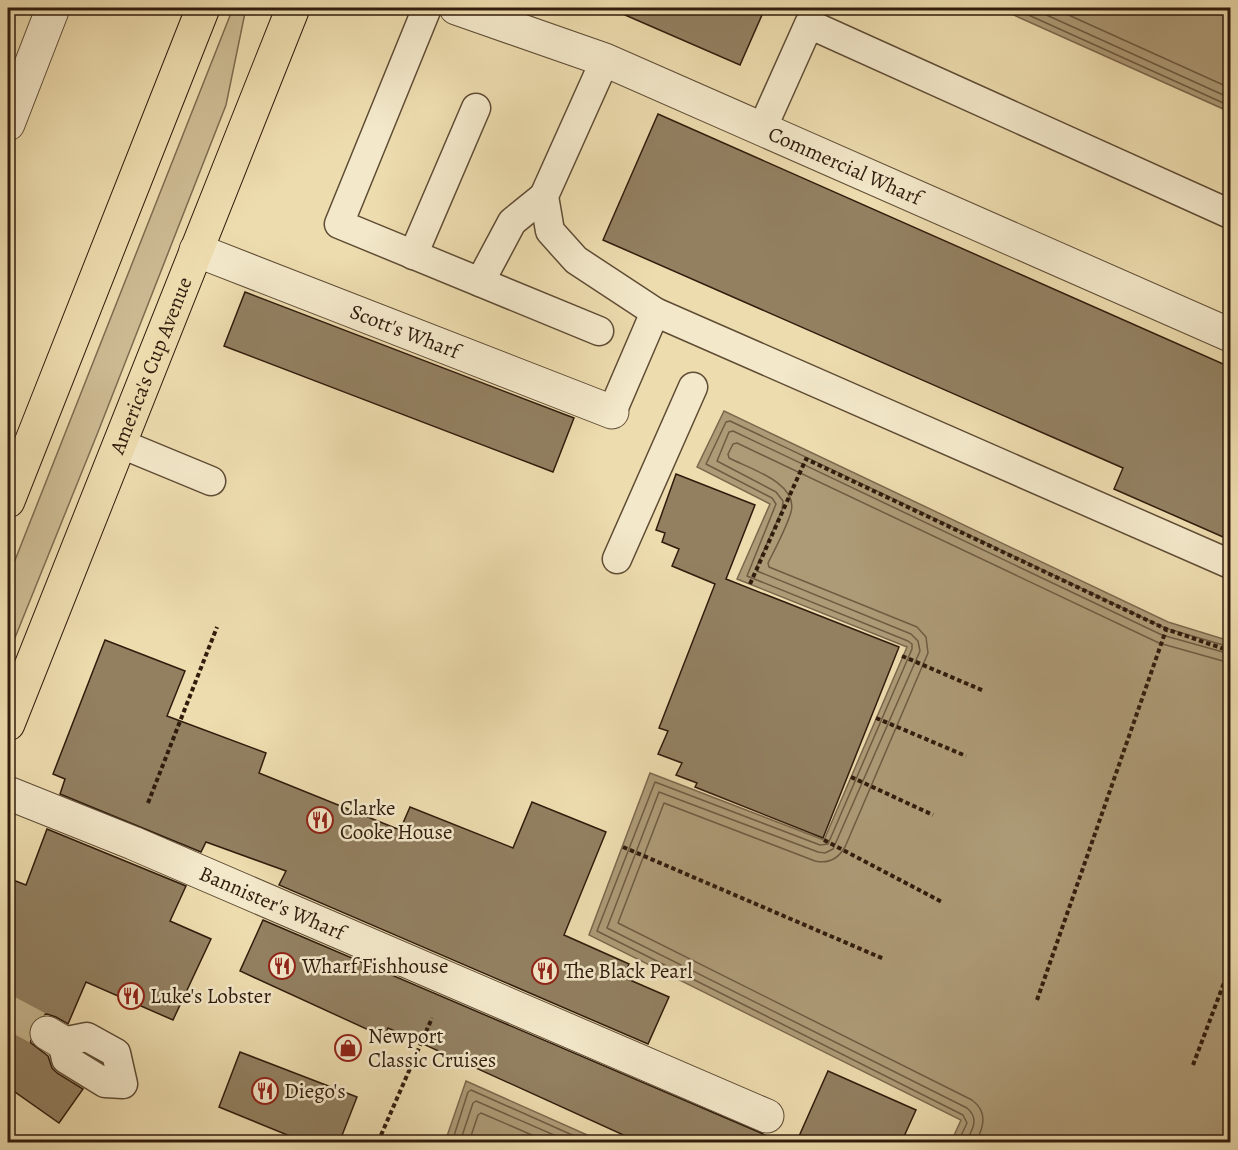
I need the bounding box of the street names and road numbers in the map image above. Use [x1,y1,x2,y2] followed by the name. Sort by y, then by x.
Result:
[764,120,929,213] street label: Commercial Wharf
[103,273,199,459] street label: America's Cup Avenue
[346,297,466,366] street label: Scott's Wharf
[195,859,352,948] street label: Bannister's Wharf

